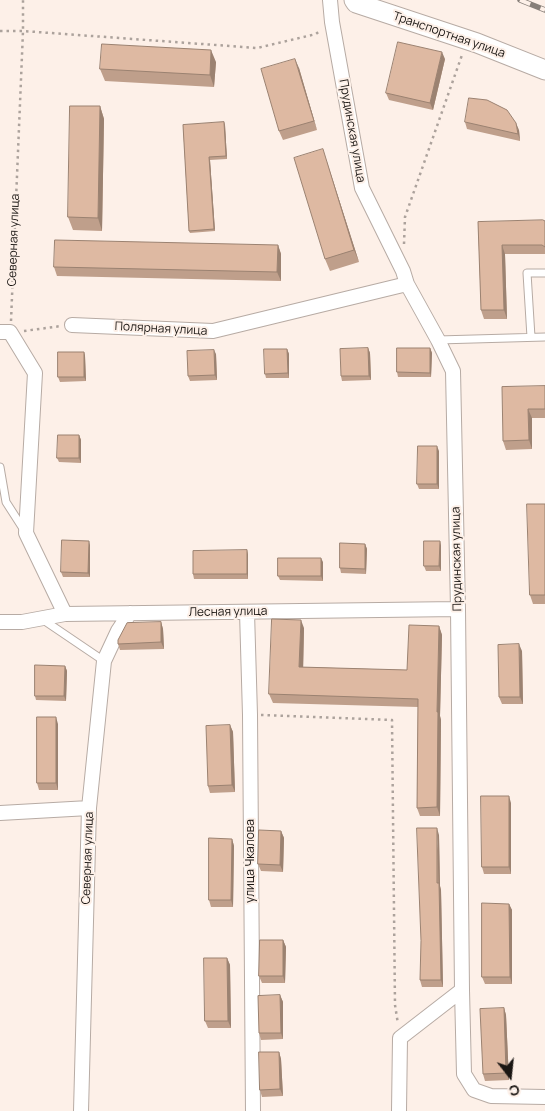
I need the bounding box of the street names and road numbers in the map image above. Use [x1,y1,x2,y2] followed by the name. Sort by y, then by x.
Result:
[391,9,507,61] street label: Транспортная улица
[336,78,368,184] street label: Прудинская улица
[5,193,23,287] street label: Северная улица
[114,319,208,339] street label: Полярная улица
[449,507,465,611] street label: Прудинская улица
[189,604,267,620] street label: Лесная улица
[79,811,97,905] street label: Северная улица
[244,819,258,903] street label: улица Чкалова

